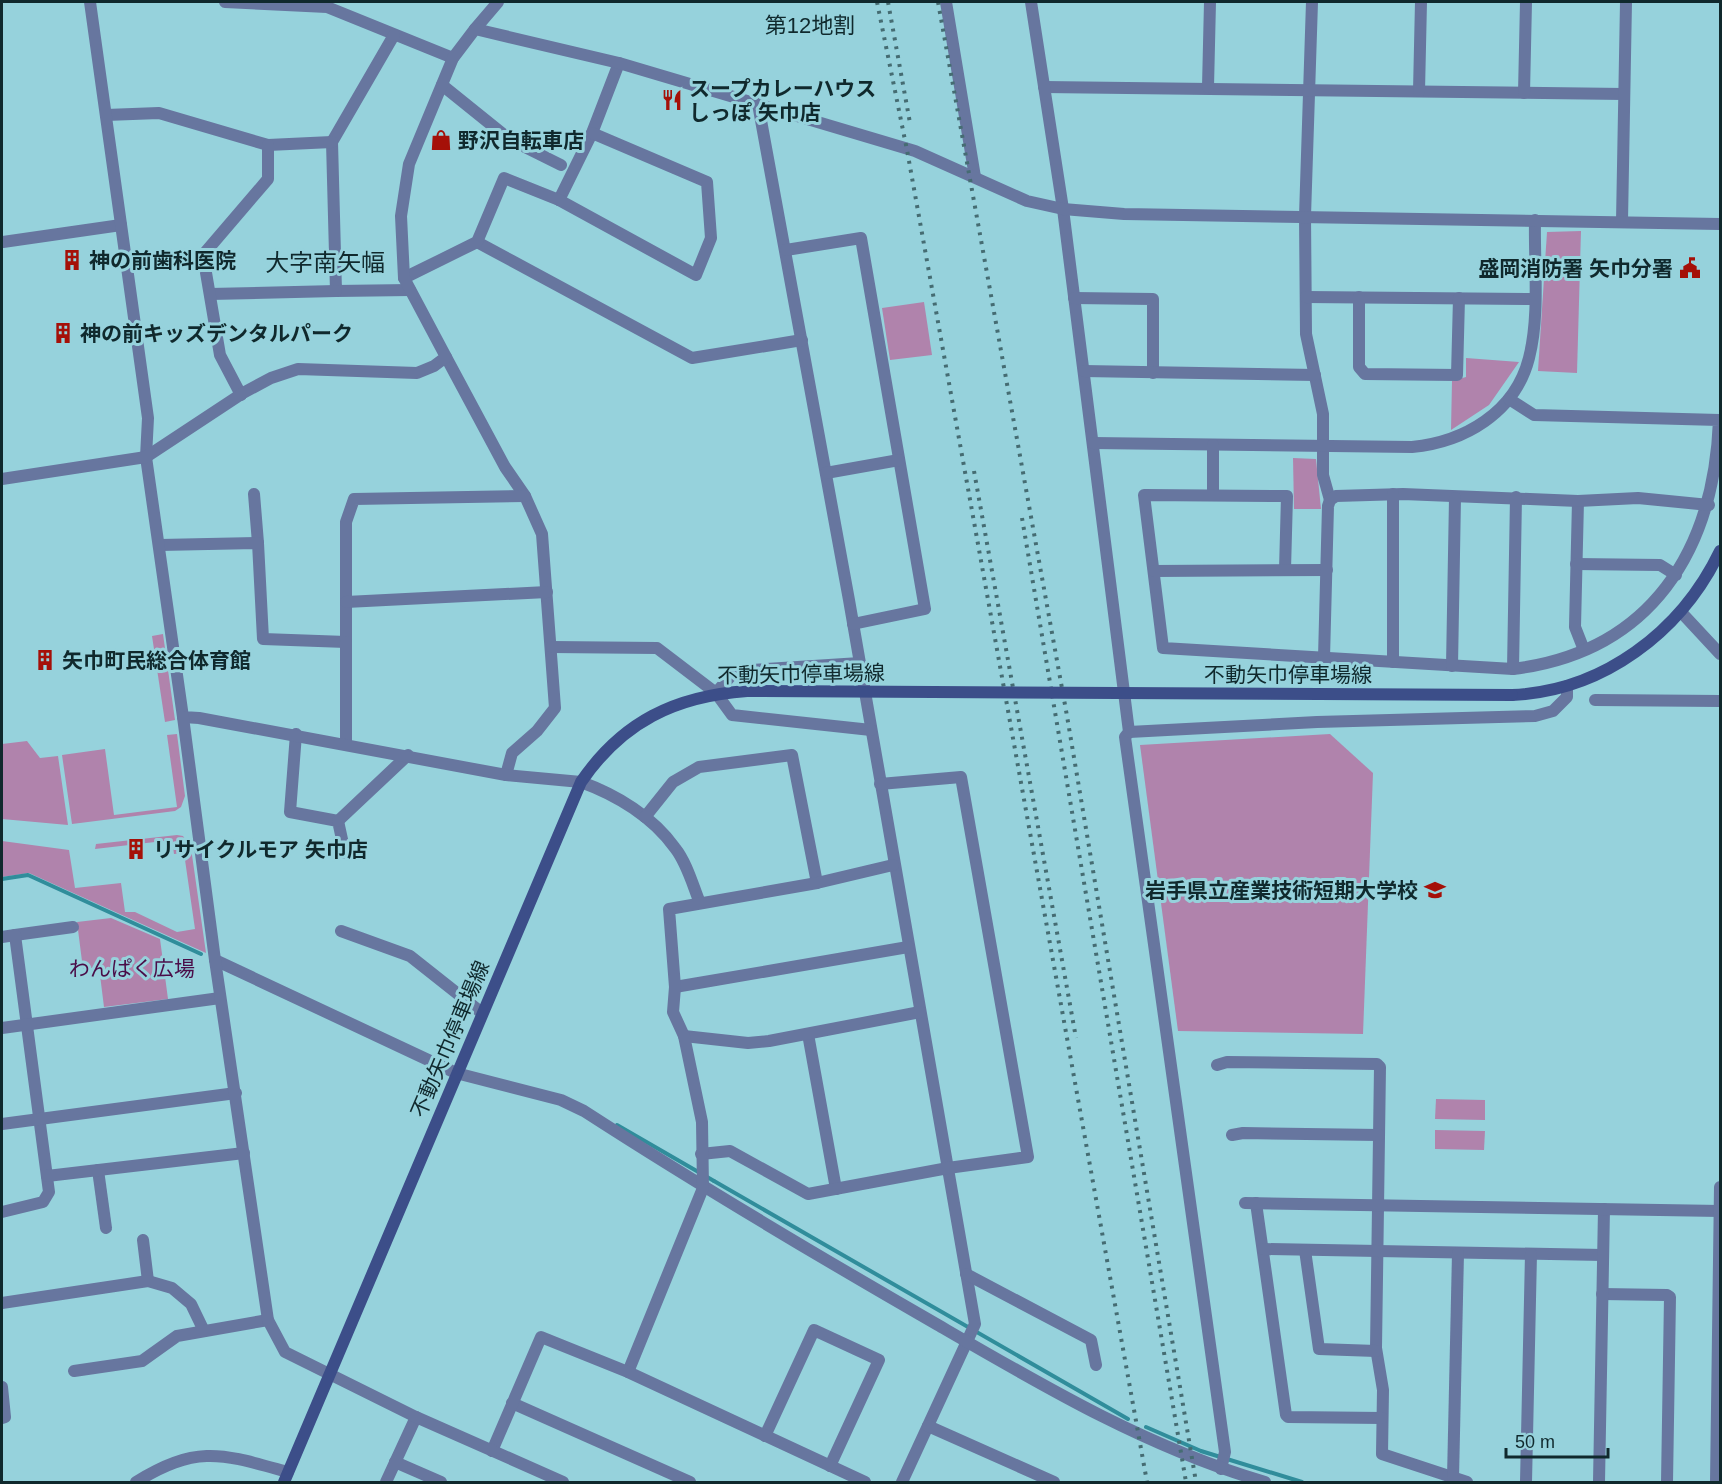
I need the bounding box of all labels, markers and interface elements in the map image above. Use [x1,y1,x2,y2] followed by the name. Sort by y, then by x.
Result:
[765,13,855,38] district label: 第12地割
[689,77,876,124] place label: スープカレーハウス しっぽ 矢巾店
[660,88,684,112] restaurant icon: スープカレーハウス しっぽ 矢巾店
[429,128,453,152] shop icon: 野沢自転車店
[458,129,584,152] place label: 野沢自転車店
[60,248,84,272] building icon: 神の前歯科医院
[89,249,236,272] place label: 神の前歯科医院
[265,249,385,276] district label: 大字南矢幅
[1678,256,1702,280] public building icon: 盛岡消防署 矢巾分署
[1478,257,1673,280] place label: 盛岡消防署 矢巾分署
[51,321,75,345] building icon: 神の前キッズデンタルパーク
[80,322,353,345] place label: 神の前キッズデンタルパーク
[33,648,57,672] building icon: 矢巾町民総合体育館
[62,649,251,672] place label: 矢巾町民総合体育館
[717,661,885,687] street label: 不動矢巾停車場線
[1204,663,1372,686] street label: 不動矢巾停車場線
[124,837,148,861] building icon: リサイクルモア 矢巾店
[153,838,368,861] place label: リサイクルモア 矢巾店
[1423,878,1447,902] school or university icon: 岩手県立産業技術短期大学校
[1145,879,1418,902] place label: 岩手県立産業技術短期大学校
[69,957,195,980] park label: わんぱく広場
[407,957,493,1121] street label: 不動矢巾停車場線
[1506,1421,1608,1459] scale bar
[1515,1432,1555,1452] text: 50 m

